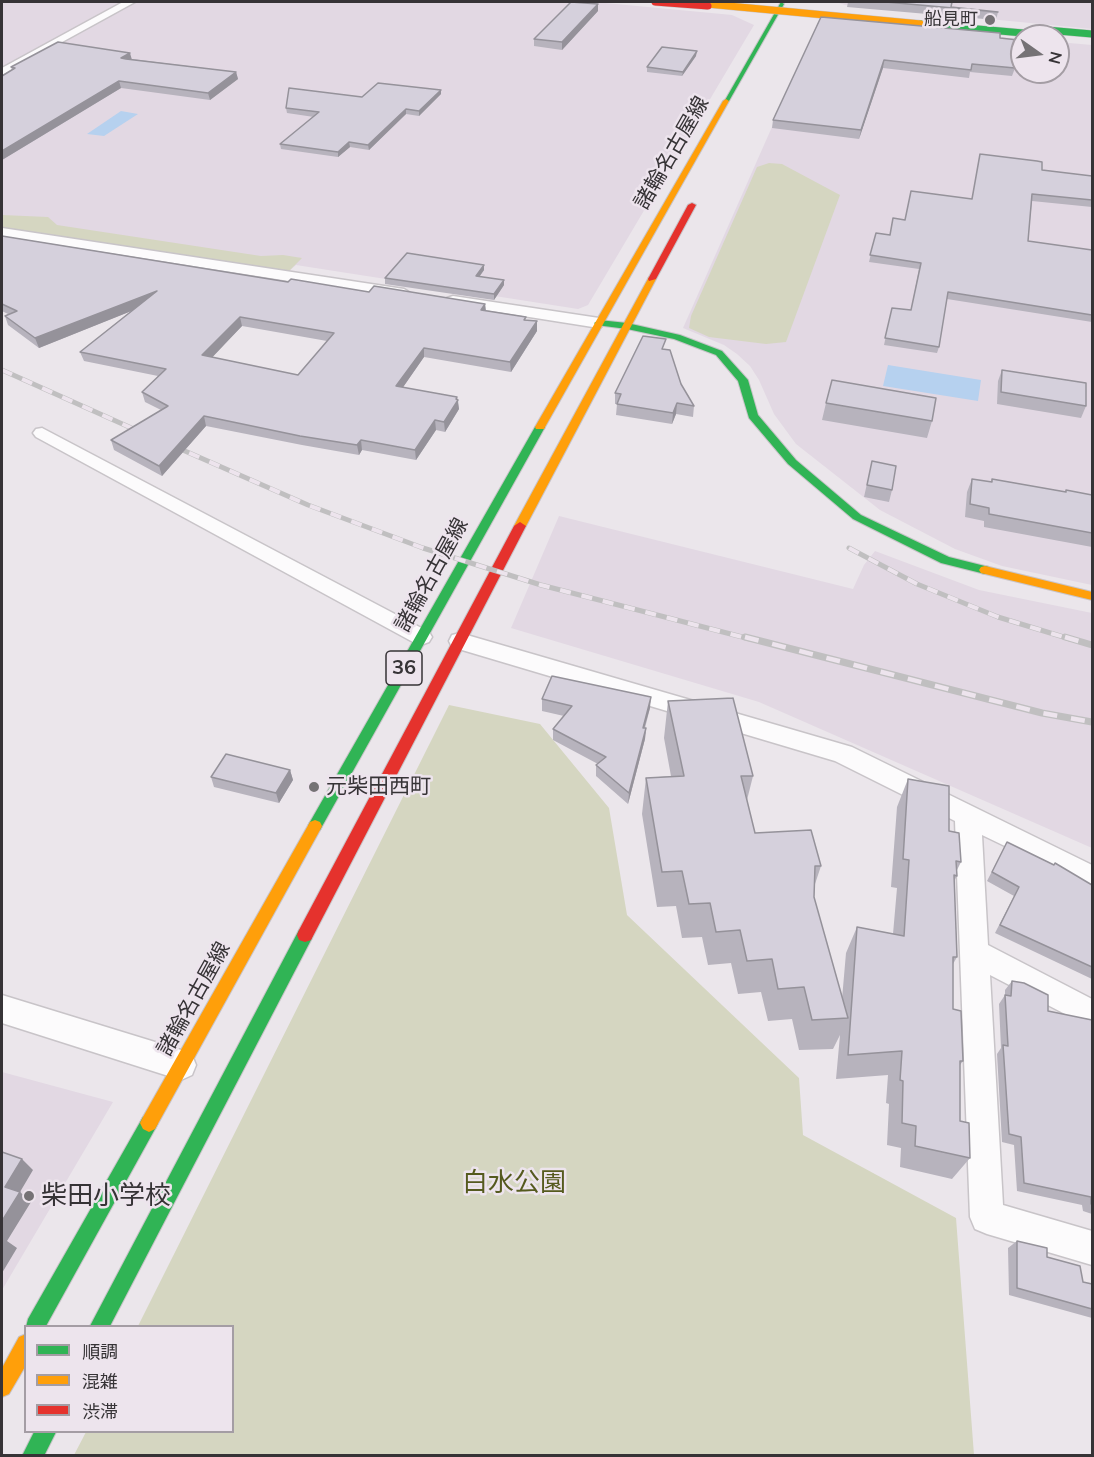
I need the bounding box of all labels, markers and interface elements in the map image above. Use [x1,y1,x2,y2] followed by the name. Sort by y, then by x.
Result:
[924,9,978,31] place label: 船見町
[983,13,997,27] marker: 船見町
[1010,24,1070,84] north arrow
[1044,50,1067,66] text: N
[630,92,714,214] street label: 諸輪名古屋線
[390,514,474,636] street label: 諸輪名古屋線
[386,651,422,685] road number: 36
[326,774,431,800] place label: 元柴田西町
[307,780,321,794] marker: 元柴田西町
[152,938,236,1060] street label: 諸輪名古屋線
[462,1167,566,1199] park label: 白水公園
[41,1180,171,1212] place label: 柴田小学校
[22,1189,36,1203] marker: 柴田小学校
[24,1325,234,1433] legend
[82,1340,118,1363] text: 順調
[82,1370,118,1393] text: 混雑
[82,1400,118,1423] text: 渋滞

